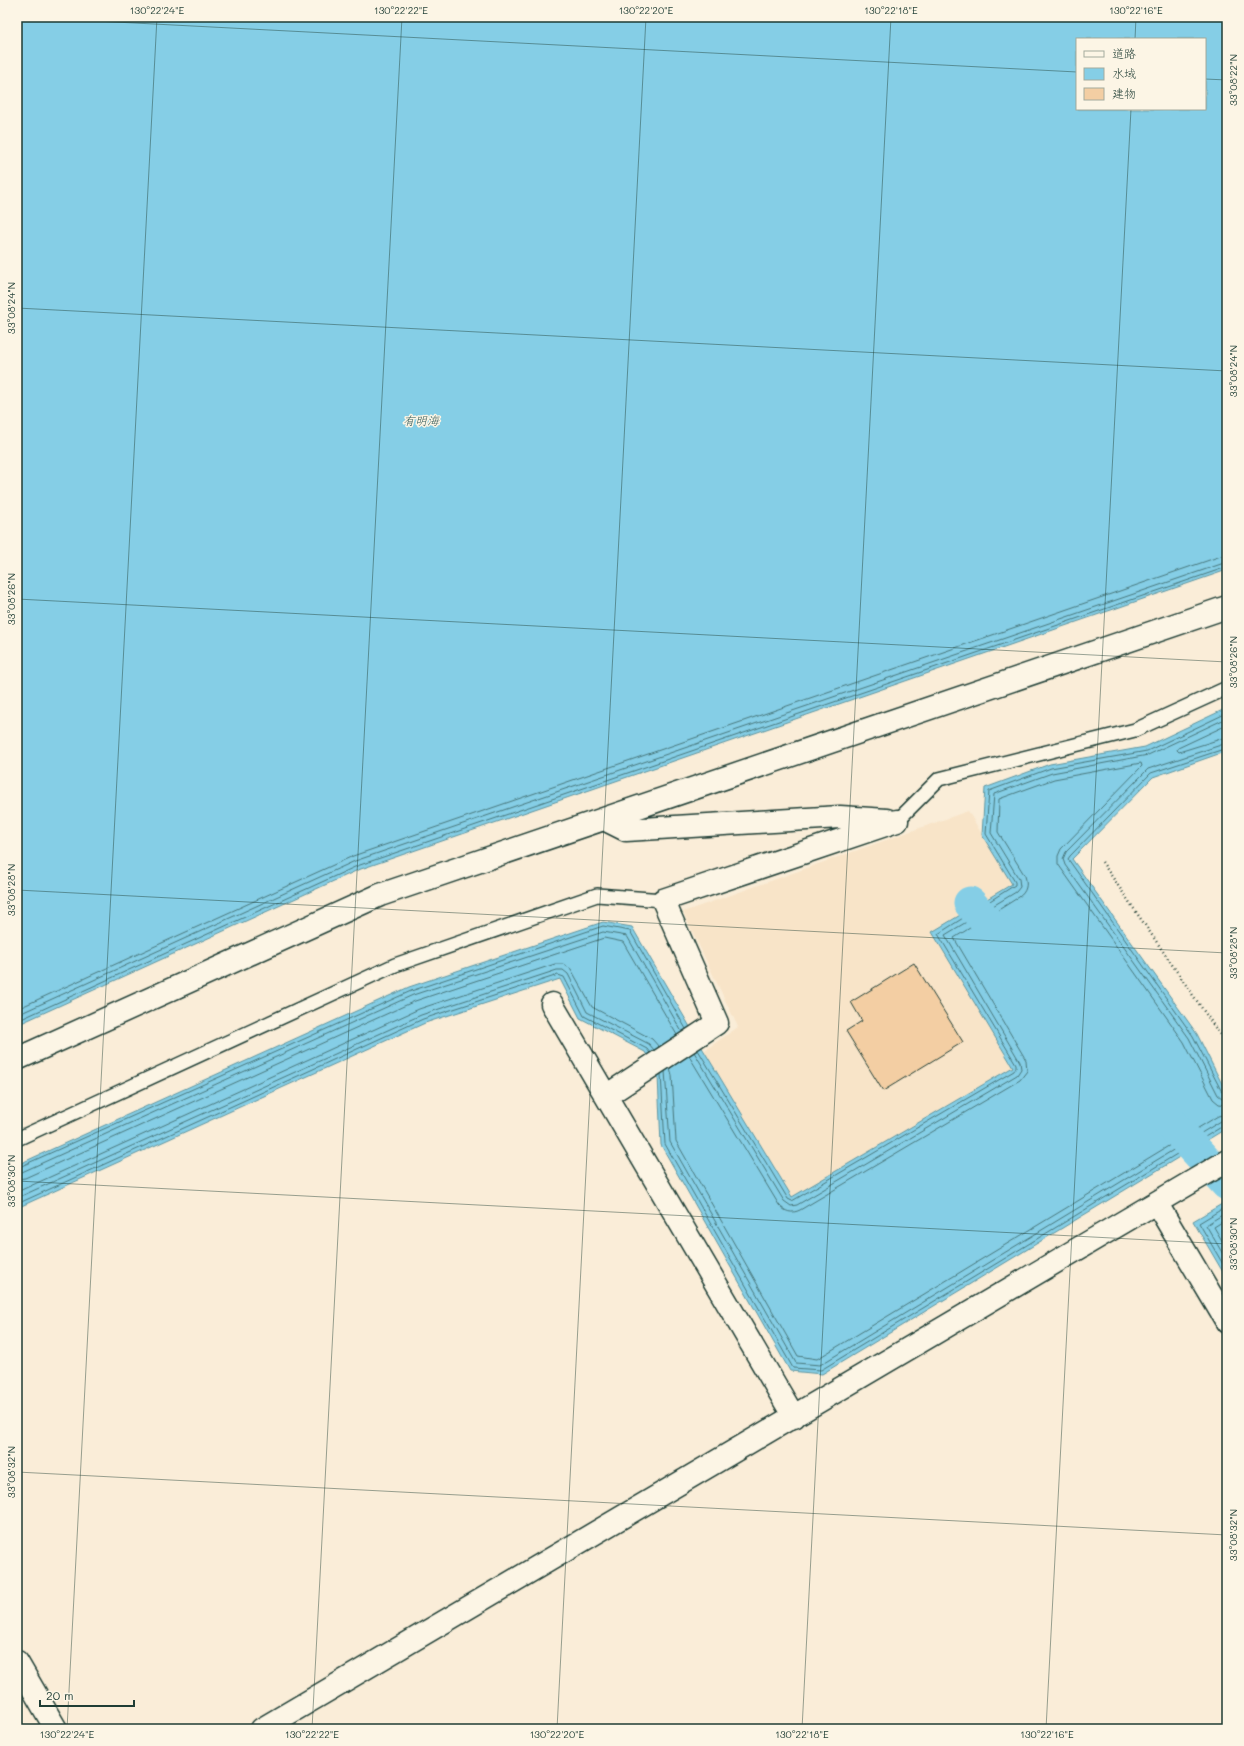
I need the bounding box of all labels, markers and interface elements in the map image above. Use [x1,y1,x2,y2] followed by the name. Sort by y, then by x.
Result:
[130,3,184,17] text: 130°22'24"E
[374,3,428,17] text: 130°22'22"E
[619,3,674,17] text: 130°22'20"E
[864,3,918,17] text: 130°22'18"E
[1109,3,1163,17] text: 130°22'16"E
[1076,38,1206,110] legend
[1112,45,1136,61] text: 道路
[1226,54,1240,106] text: 33°08'22"N
[1112,65,1136,81] text: 水域
[1112,85,1136,101] text: 建物
[4,282,18,334] text: 33°08'24"N
[1226,345,1240,397] text: 33°08'24"N
[403,412,440,428] water label: 有明海
[4,573,18,625] text: 33°08'26"N
[1226,636,1240,688] text: 33°08'26"N
[4,864,18,916] text: 33°08'28"N
[1226,927,1240,979] text: 33°08'28"N
[4,1155,18,1207] text: 33°08'30"N
[1226,1218,1240,1270] text: 33°08'30"N
[4,1446,18,1498] text: 33°08'32"N
[1226,1509,1240,1561] text: 33°08'32"N
[40,1682,134,1708] scale bar
[46,1687,74,1703] text: 20 m
[40,1727,94,1741] text: 130°22'24"E
[285,1727,339,1741] text: 130°22'22"E
[530,1727,585,1741] text: 130°22'20"E
[775,1727,829,1741] text: 130°22'18"E
[1020,1727,1074,1741] text: 130°22'16"E

